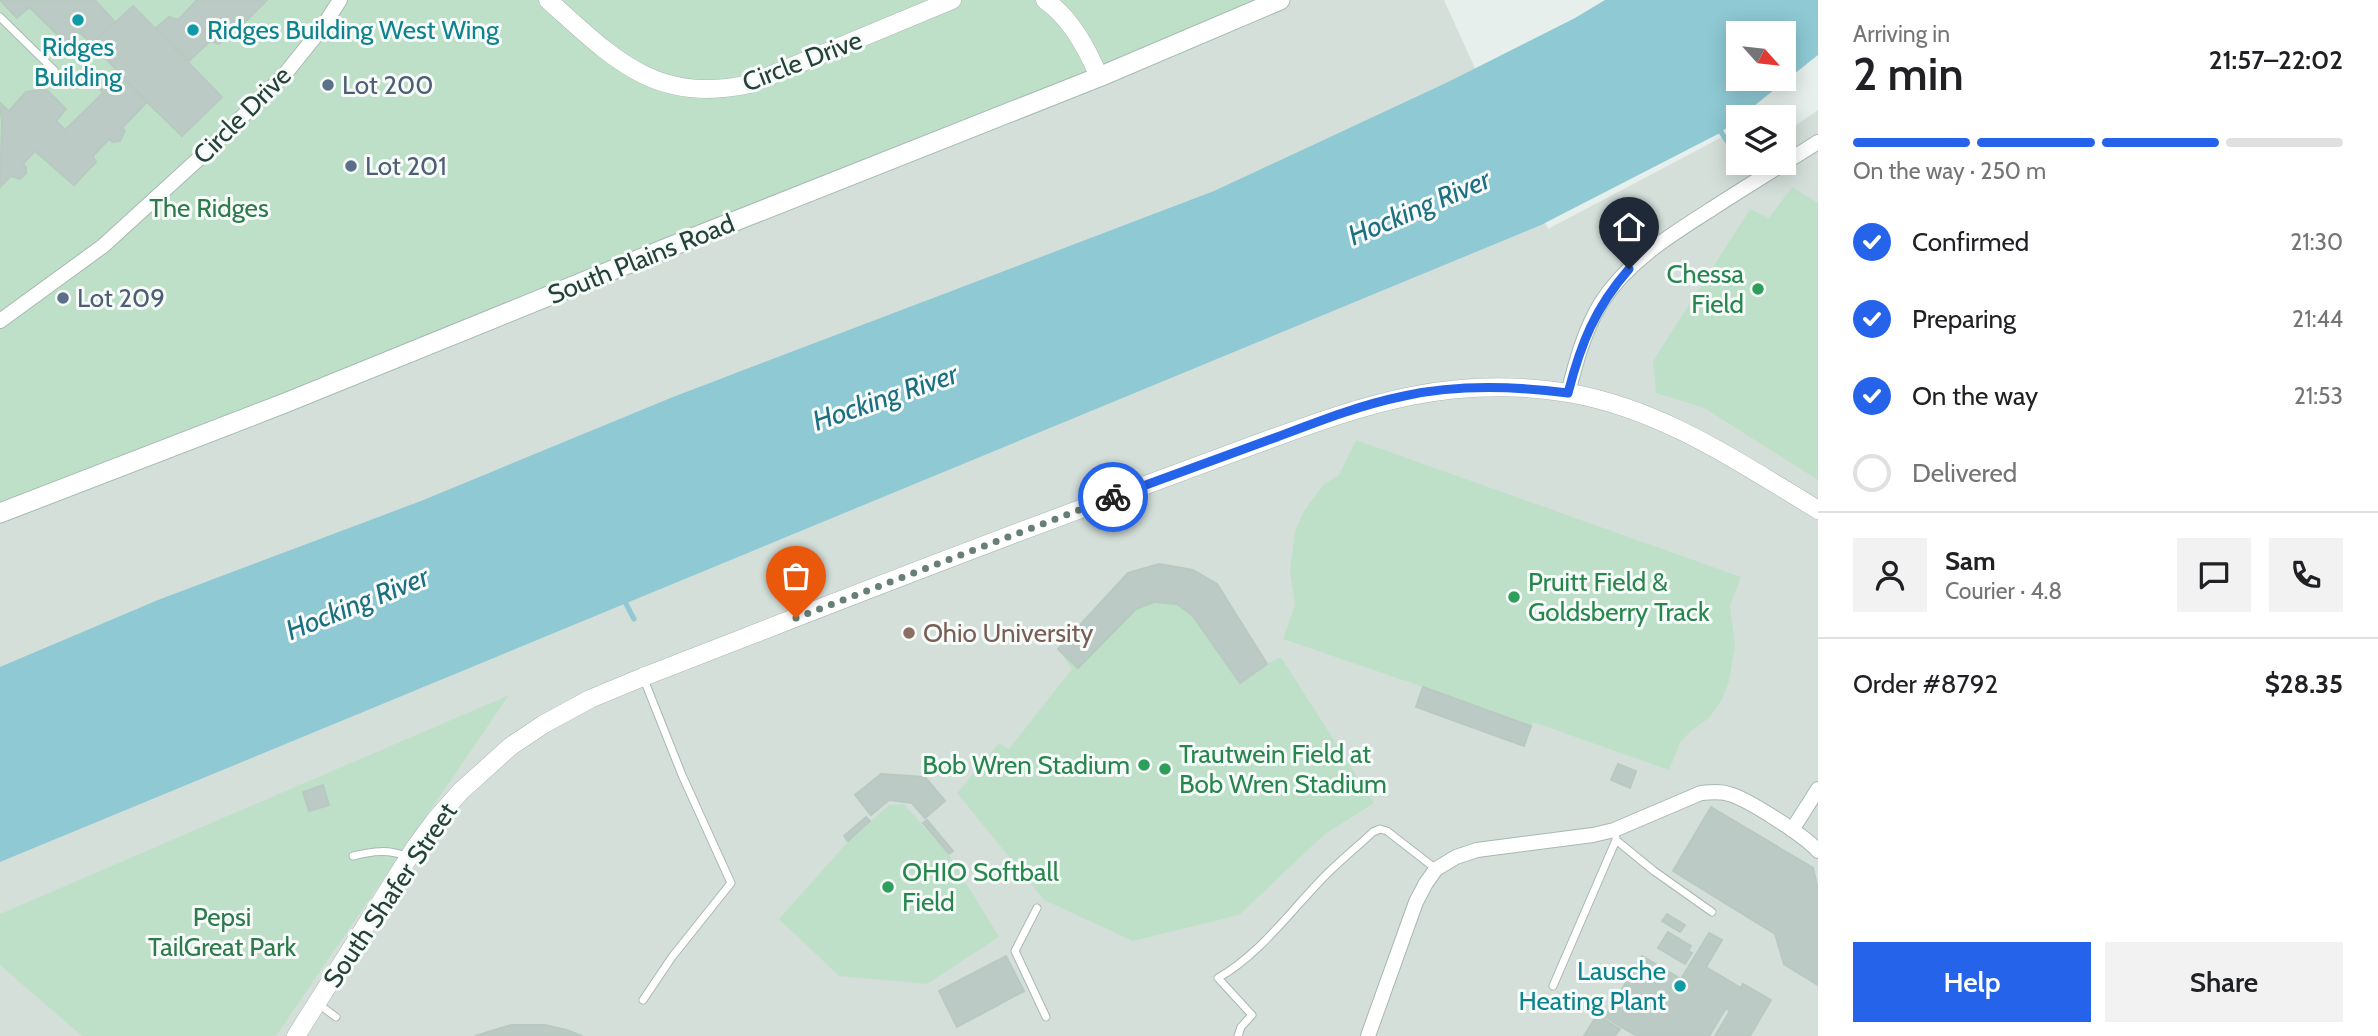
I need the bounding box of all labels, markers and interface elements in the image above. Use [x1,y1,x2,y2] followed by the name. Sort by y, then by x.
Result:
[70,12,86,28] marker: Ridges Building
[207,14,500,46] place label: Ridges Building West Wing
[1853,20,1950,48] text: Arriving in
[1726,21,1796,91] north arrow
[1726,21,1796,175] map controls
[185,22,201,38] marker: Ridges Building West Wing
[738,24,866,98] street label: Circle Drive
[34,31,123,93] place label: Ridges Building
[2209,44,2343,76] text: 21:57–22:02
[1853,46,1964,102] text: 2 min
[186,59,298,171] street label: Circle Drive
[342,69,433,101] place label: Lot 200
[320,77,336,93] marker: Lot 200
[1726,105,1796,175] button: layers
[365,150,447,182] place label: Lot 201
[1853,157,2046,185] text: On the way · 250 m
[343,158,359,174] marker: Lot 201
[1343,161,1497,252] water label: Hocking River
[149,192,269,224] park label: The Ridges
[1599,197,1659,269] pin
[543,207,739,311] street label: South Plains Road
[1610,208,1648,246] icon: home
[1853,223,1891,261] icon: check
[1912,226,2029,258] text: Confirmed
[2290,228,2343,256] text: 21:30
[1667,258,1745,320] place label: Chessa Field
[1750,281,1766,297] marker: Chessa Field
[77,282,165,314] place label: Lot 209
[55,290,71,306] marker: Lot 209
[1853,300,1891,338] icon: check
[1912,303,2016,335] text: Preparing
[2292,305,2343,333] text: 21:44
[808,356,963,438] water label: Hocking River
[1853,377,1891,415] icon: check
[1912,380,2038,412] text: On the way
[2294,382,2343,410] text: 21:53
[1912,457,2017,489] text: Delivered
[1078,462,1148,532] courier
[1094,478,1132,516] icon: bike
[1853,538,1927,612] button: person
[2177,538,2251,612] button: chat
[2269,538,2343,612] button: phone
[1945,545,1996,577] text: Sam
[766,546,826,618] pin
[777,557,815,595] icon: bag
[281,558,435,647] water label: Hocking River
[1528,566,1710,628] place label: Pruitt Field & Goldsberry Track
[1945,577,2062,605] text: Courier · 4.8
[1506,589,1522,605] marker: Pruitt Field & Goldsberry Track
[923,617,1093,649] place label: Ohio University
[901,625,917,641] marker: Ohio University
[1853,668,1998,700] text: Order #8792
[2265,668,2343,700] text: $28.35
[1179,738,1387,800] place label: Trautwein Field at Bob Wren Stadium
[922,749,1130,781] place label: Bob Wren Stadium
[1136,757,1152,773] marker: Bob Wren Stadium
[1157,761,1173,777] marker: Trautwein Field at Bob Wren Stadium
[316,796,464,993] street label: South Shafer Street
[902,856,1059,918] place label: OHIO Softball Field
[880,879,896,895] marker: OHIO Softball Field
[148,901,296,963] park label: Pepsi TailGreat Park
[1853,942,2091,1022] button: Help
[2105,942,2343,1022] button: Share
[1518,955,1666,1017] place label: Lausche Heating Plant
[1672,978,1688,994] marker: Lausche Heating Plant

